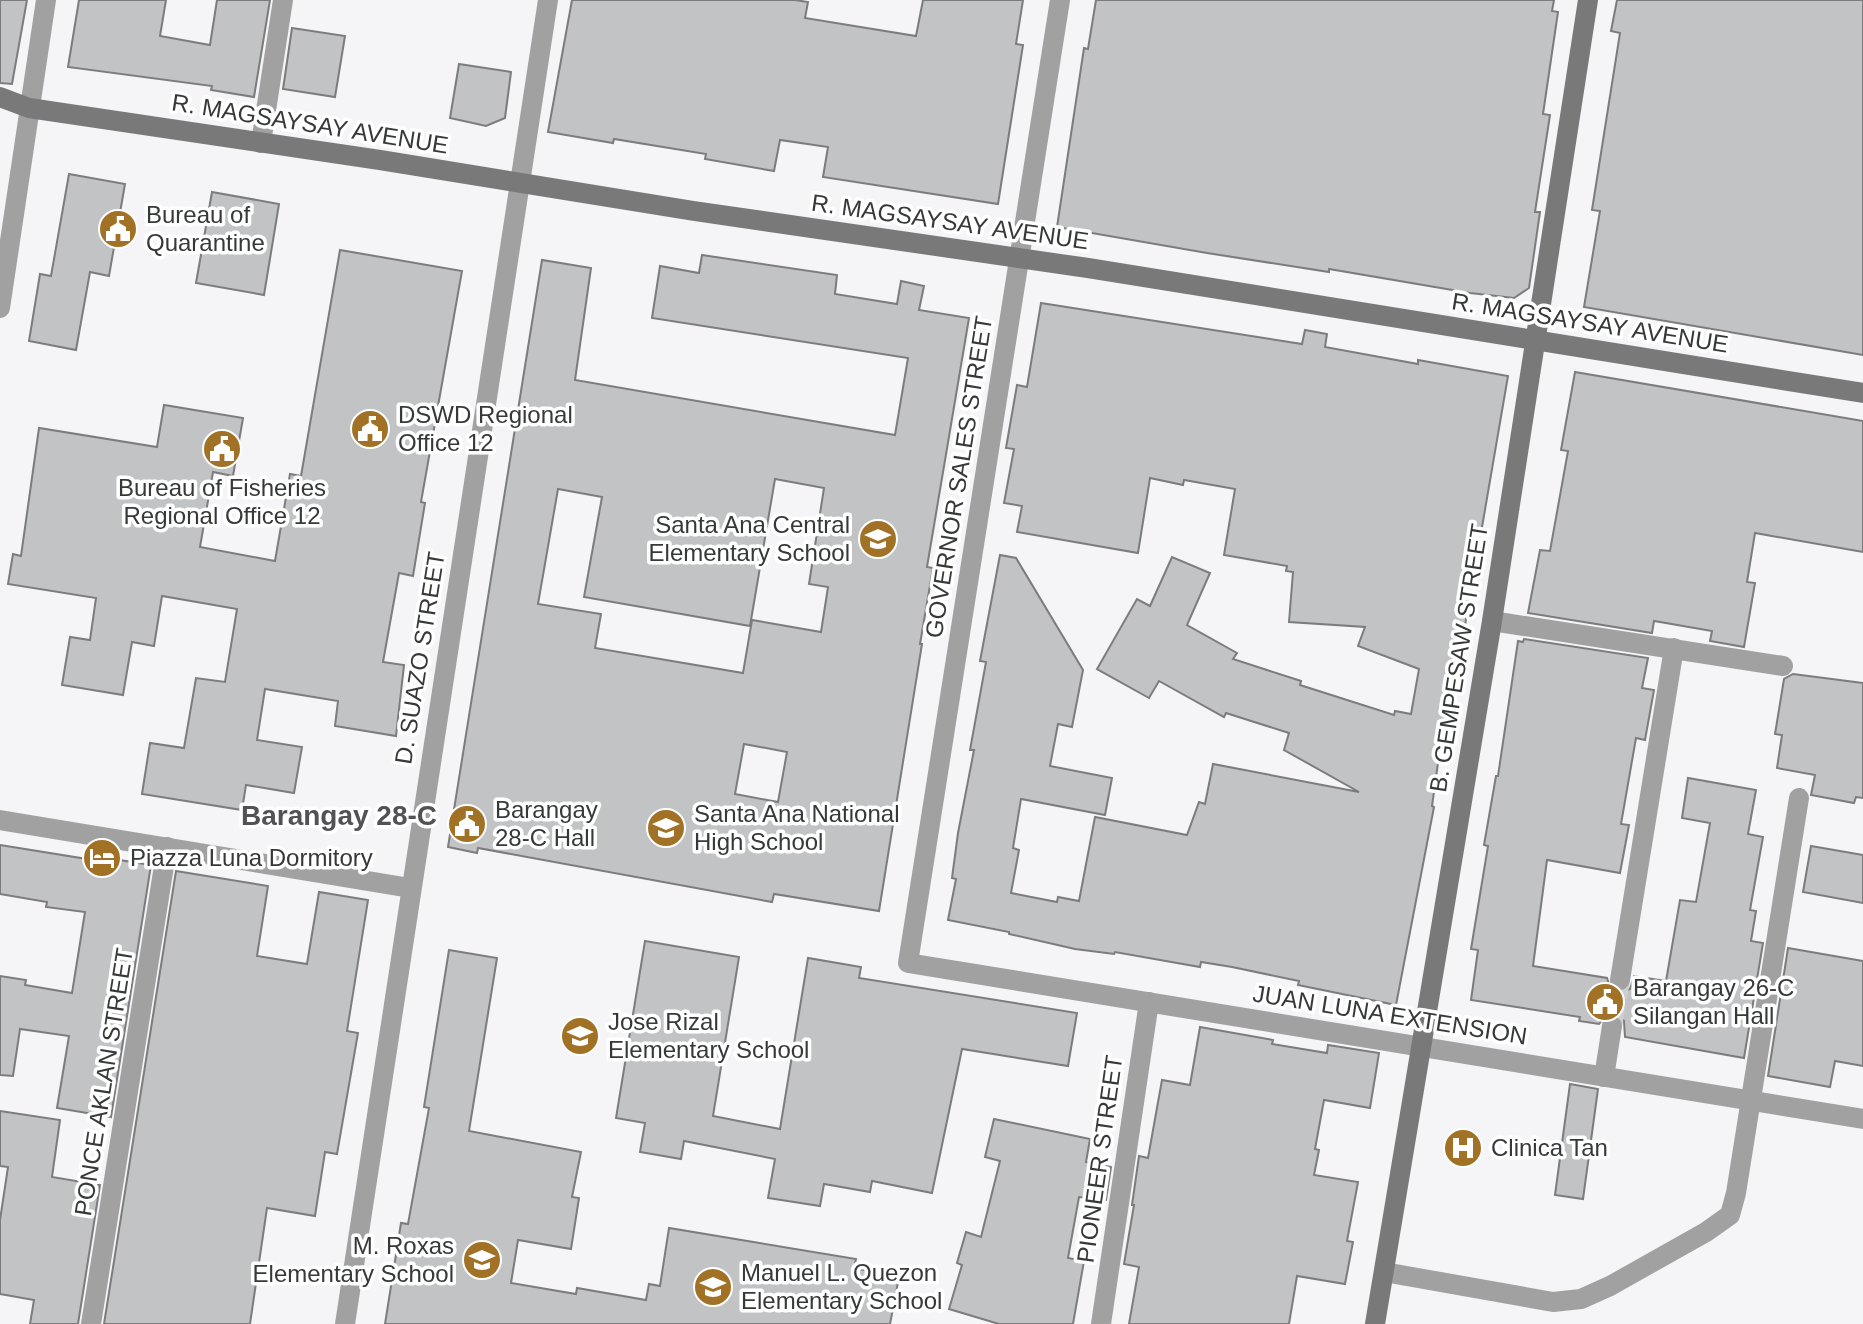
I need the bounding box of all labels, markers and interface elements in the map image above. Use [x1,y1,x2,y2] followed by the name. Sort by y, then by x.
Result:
[170,88,450,159] street label: R. MAGSAYSAY AVENUE
[810,189,1090,254] street label: R. MAGSAYSAY AVENUE
[146,201,265,256] place label: Bureau of Quarantine
[97,208,139,250] public building icon: Bureau of Quarantine
[1450,287,1730,358] street label: R. MAGSAYSAY AVENUE
[920,314,997,640] street label: GOVERNOR SALES STREET
[398,401,573,456] place label: DSWD Regional Office 12
[349,408,391,450] public building icon: DSWD Regional Office 12
[201,428,243,470] public building icon: Bureau of Fisheries Regional Office 12
[118,474,326,529] place label: Bureau of Fisheries Regional Office 12
[649,511,850,566] place label: Santa Ana Central Elementary School
[857,518,899,560] school or university icon: Santa Ana Central Elementary School
[1424,522,1493,794] street label: B. GEMPESAW STREET
[389,549,450,766] street label: D. SUAZO STREET
[495,796,598,851] place label: Barangay 28-C Hall
[241,800,437,831] district label: Barangay 28-C
[694,800,900,855] place label: Santa Ana National High School
[446,803,488,845] public building icon: Barangay 28-C Hall
[645,807,687,849] school or university icon: Santa Ana National High School
[81,837,123,879] hotel icon: Piazza Luna Dormitory
[130,844,373,871] place label: Piazza Luna Dormitory
[69,946,138,1218] street label: PONCE AKLAN STREET
[1633,974,1794,1029] place label: Barangay 26-C Silangan Hall
[1251,979,1529,1050] street label: JUAN LUNA EXTENSION
[1584,981,1626,1023] public building icon: Barangay 26-C Silangan Hall
[608,1008,809,1063] place label: Jose Rizal Elementary School
[559,1015,601,1057] school or university icon: Jose Rizal Elementary School
[1072,1053,1127,1264] street label: PIONEER STREET
[1442,1127,1484,1169] hospital icon: Clinica Tan
[1491,1134,1608,1161] place label: Clinica Tan
[253,1232,454,1287] place label: M. Roxas Elementary School
[461,1239,503,1281] school or university icon: M. Roxas Elementary School
[741,1259,942,1314] place label: Manuel L. Quezon Elementary School
[692,1266,734,1308] school or university icon: Manuel L. Quezon Elementary School

